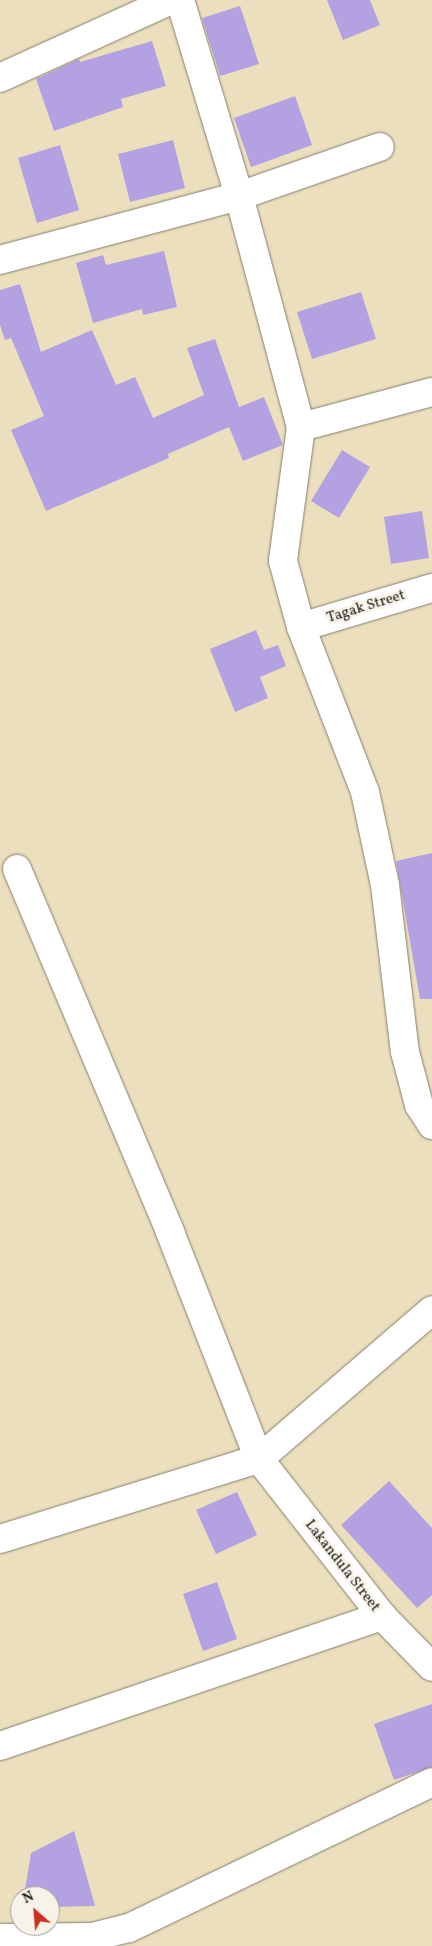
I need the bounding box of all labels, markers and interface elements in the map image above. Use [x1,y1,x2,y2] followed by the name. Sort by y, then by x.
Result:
[325,587,407,627] street label: Tagak Street
[301,1516,383,1616] street label: Lakandula Street
[10,1886,60,1936] north arrow
[20,1887,37,1909] text: N

